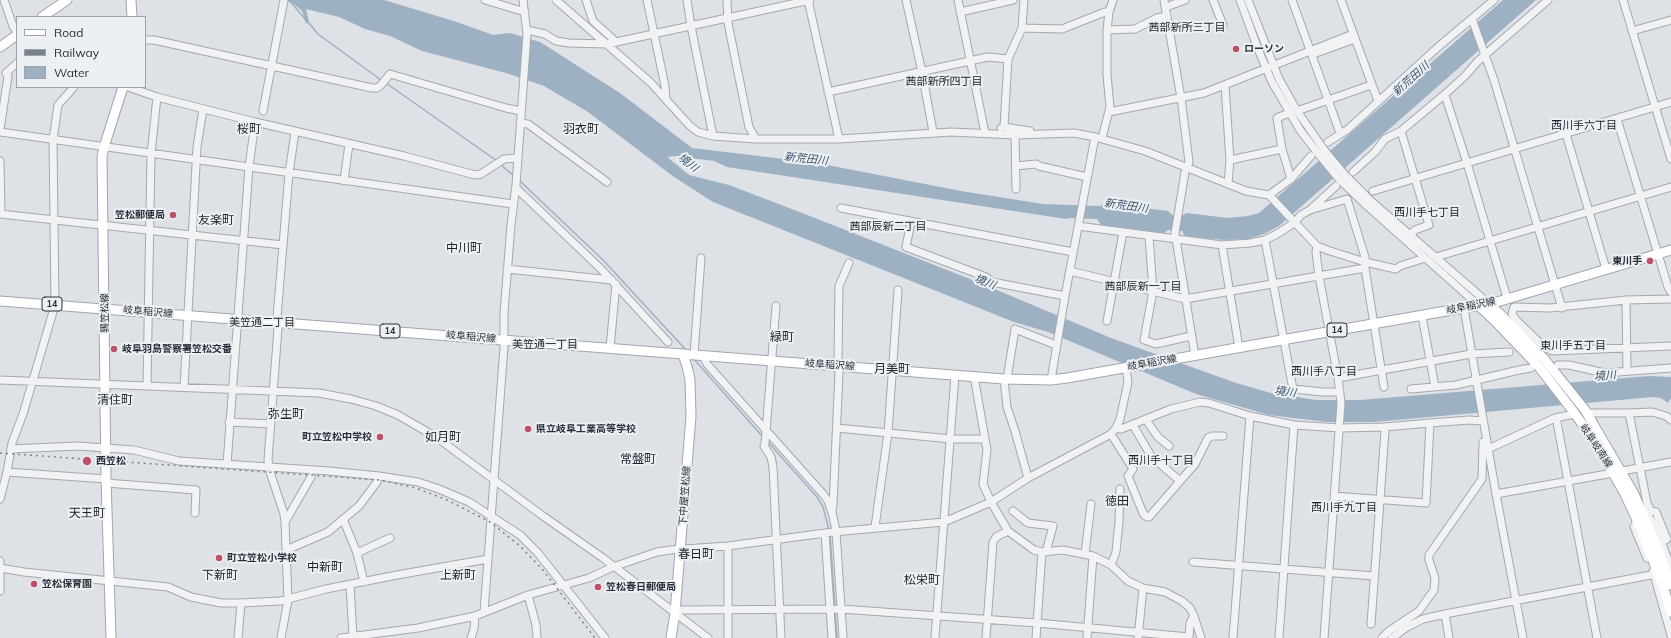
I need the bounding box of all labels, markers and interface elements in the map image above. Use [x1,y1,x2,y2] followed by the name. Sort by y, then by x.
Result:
[16,16,146,88] legend
[1149,21,1225,35] district label: 茜部新所三丁目
[54,25,83,40] text: Road
[1244,43,1284,55] place label: ローソン
[1231,44,1241,54] marker: ローソン
[54,45,99,60] text: Railway
[1390,59,1432,99] water label: 新荒田川
[54,65,89,80] text: Water
[906,75,982,89] district label: 茜部新所四丁目
[1551,119,1617,133] district label: 西川手六丁目
[237,122,261,136] district label: 桜町
[563,122,599,136] district label: 羽衣町
[783,150,829,168] water label: 新荒田川
[675,151,701,175] water label: 境川
[1103,196,1149,216] water label: 新荒田川
[1394,206,1460,220] district label: 西川手七丁目
[115,209,165,221] place label: 笠松郵便局
[168,210,178,220] marker: 笠松郵便局
[198,213,234,227] district label: 友楽町
[850,220,926,234] district label: 茜部辰新二丁目
[446,241,482,255] district label: 中川町
[1612,255,1642,267] place label: 東川手
[1645,256,1655,266] marker: 東川手
[972,272,998,292] water label: 境川
[1105,280,1181,294] district label: 茜部辰新一丁目
[99,293,111,333] street label: 鶉笠松線
[1445,295,1497,317] street label: 岐阜稲沢線
[42,297,62,311] road number: 14
[123,304,173,320] street label: 岐阜稲沢線
[229,316,295,330] district label: 美笠通二丁目
[1327,323,1347,337] road number: 14
[380,324,400,338] road number: 14
[446,329,496,345] street label: 岐阜稲沢線
[770,330,794,344] district label: 緑町
[512,338,578,352] district label: 美笠通一丁目
[1540,339,1606,353] district label: 東川手五丁目
[122,343,232,355] place label: 岐阜羽島警察署笠松交番
[109,344,119,354] marker: 岐阜羽島警察署笠松交番
[1126,353,1178,373] street label: 岐阜稲沢線
[805,357,855,373] street label: 岐阜稲沢線
[874,362,910,376] district label: 月美町
[1291,365,1357,379] district label: 西川手八丁目
[1593,368,1617,384] water label: 境川
[1273,384,1297,400] water label: 境川
[97,393,133,407] district label: 清住町
[268,407,304,421] district label: 弥生町
[1577,422,1615,470] street label: 岐阜岐南線
[536,423,636,435] place label: 県立岐阜工業高等学校
[523,424,533,434] marker: 県立岐阜工業高等学校
[425,430,461,444] district label: 如月町
[302,431,372,443] place label: 町立笠松中学校
[375,432,385,442] marker: 町立笠松中学校
[620,452,656,466] district label: 常盤町
[1128,454,1194,468] district label: 西川手十丁目
[81,455,93,467] marker: 西笠松
[96,455,126,467] place label: 西笠松
[677,466,693,526] street label: 下中屋笠松線
[1105,494,1129,508] district label: 徳田
[1311,501,1377,515] district label: 西川手九丁目
[69,506,105,520] district label: 天王町
[678,547,714,561] district label: 春日町
[227,552,297,564] place label: 町立笠松小学校
[214,553,224,563] marker: 町立笠松小学校
[307,560,343,574] district label: 中新町
[202,568,238,582] district label: 下新町
[440,568,476,582] district label: 上新町
[904,573,940,587] district label: 松栄町
[42,578,92,590] place label: 笠松保育園
[29,579,39,589] marker: 笠松保育園
[606,581,676,593] place label: 笠松春日郵便局
[593,582,603,592] marker: 笠松春日郵便局

